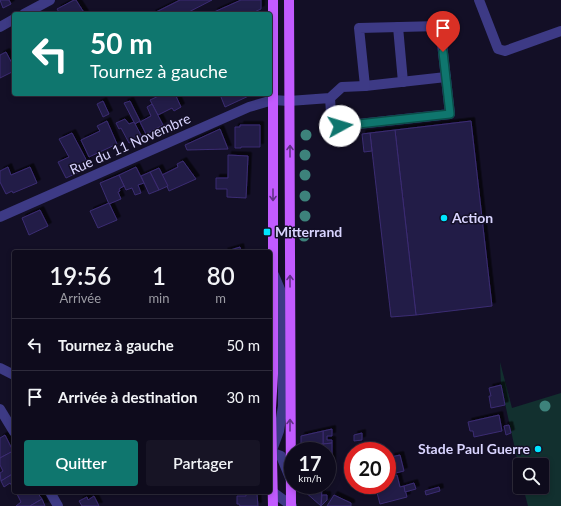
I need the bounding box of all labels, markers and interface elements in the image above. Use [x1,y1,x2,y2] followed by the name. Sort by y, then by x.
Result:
[426,11,460,52] pin
[432,17,454,39] icon: arrive
[90,26,153,60] text: 50 m
[24,28,76,80] icon: left
[90,60,228,82] text: Tournez à gauche
[319,105,361,147] position arrow
[67,109,193,178] street label: Rue du 11 Novembre
[286,145,294,158] one-way arrow
[269,188,277,201] one-way arrow
[451,209,493,226] place label: Action
[439,213,449,223] marker: Action
[275,223,342,240] place label: Mitterrand
[262,227,272,237] marker: Mitterrand
[49,261,111,290] text: 19:56
[152,261,166,290] text: 1
[207,261,235,290] text: 80
[286,275,294,288] one-way arrow
[59,290,101,306] text: Arrivée
[148,290,169,306] text: min
[215,290,226,306] text: m
[24,334,46,356] icon: left
[58,336,174,354] text: Tournez à gauche
[226,336,260,354] text: 50 m
[24,386,46,408] icon: arrive
[58,388,197,406] text: Arrivée à destination
[226,388,260,406] text: 30 m
[286,419,294,432] one-way arrow
[24,440,138,486] button: Quitter
[146,440,260,486] button: Partager
[418,440,531,457] place label: Stade Paul Guerre
[344,442,396,494] speed limit sign: 20
[533,444,543,454] marker: Stade Paul Guerre
[298,451,322,475] text: 17
[513,458,549,494] map controls
[513,458,549,494] button: search
[298,472,322,484] text: km/h

